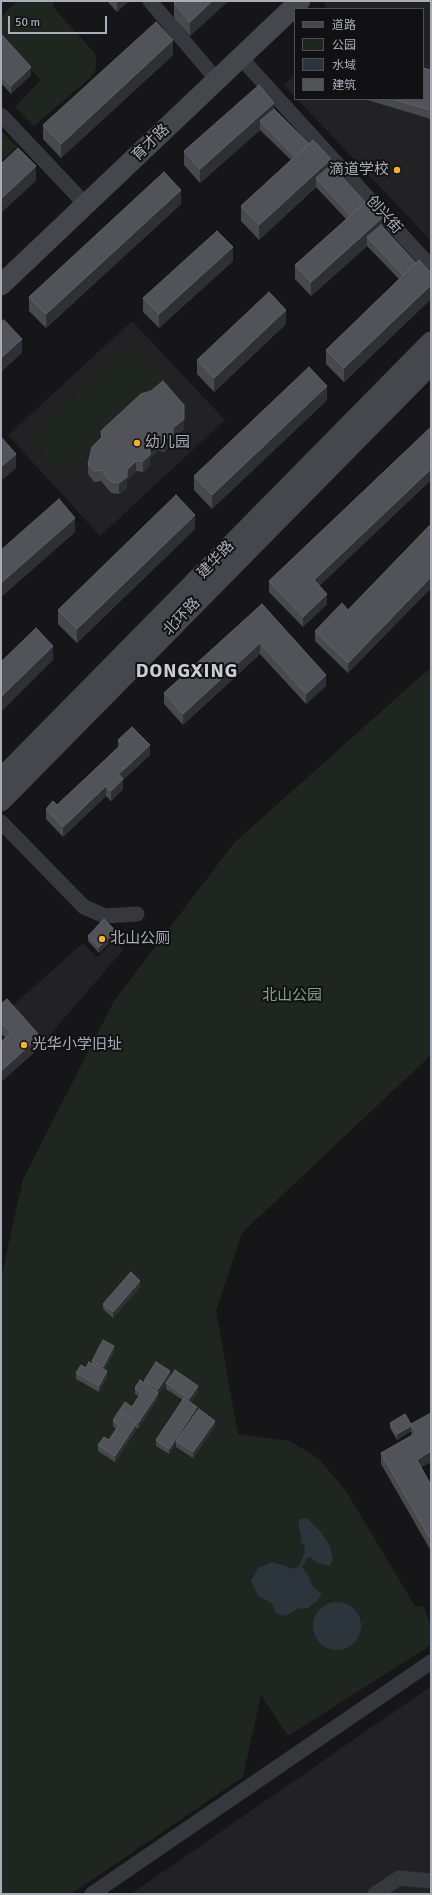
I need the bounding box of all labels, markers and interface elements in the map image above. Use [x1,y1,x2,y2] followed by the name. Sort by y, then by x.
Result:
[10,8,109,34] scale bar
[294,8,424,100] legend
[15,15,40,30] text: 50 m
[332,18,356,33] text: 道路
[332,38,356,53] text: 公园
[332,58,356,73] text: 水域
[332,78,356,93] text: 建筑
[129,121,173,165] street label: 育才路
[329,161,389,179] place label: 滴道学校
[392,165,402,175] marker: 滴道学校
[362,192,406,238] street label: 创兴街
[145,434,190,452] place label: 幼儿园
[132,438,142,448] marker: 幼儿园
[194,538,238,582] street label: 建华路
[160,595,204,639] street label: 北环路
[136,661,238,683] district label: DONGXING
[110,930,170,948] place label: 北山公厕
[97,934,107,944] marker: 北山公厕
[262,987,322,1005] park label: 北山公园
[32,1036,122,1054] place label: 光华小学旧址
[19,1040,29,1050] marker: 光华小学旧址

